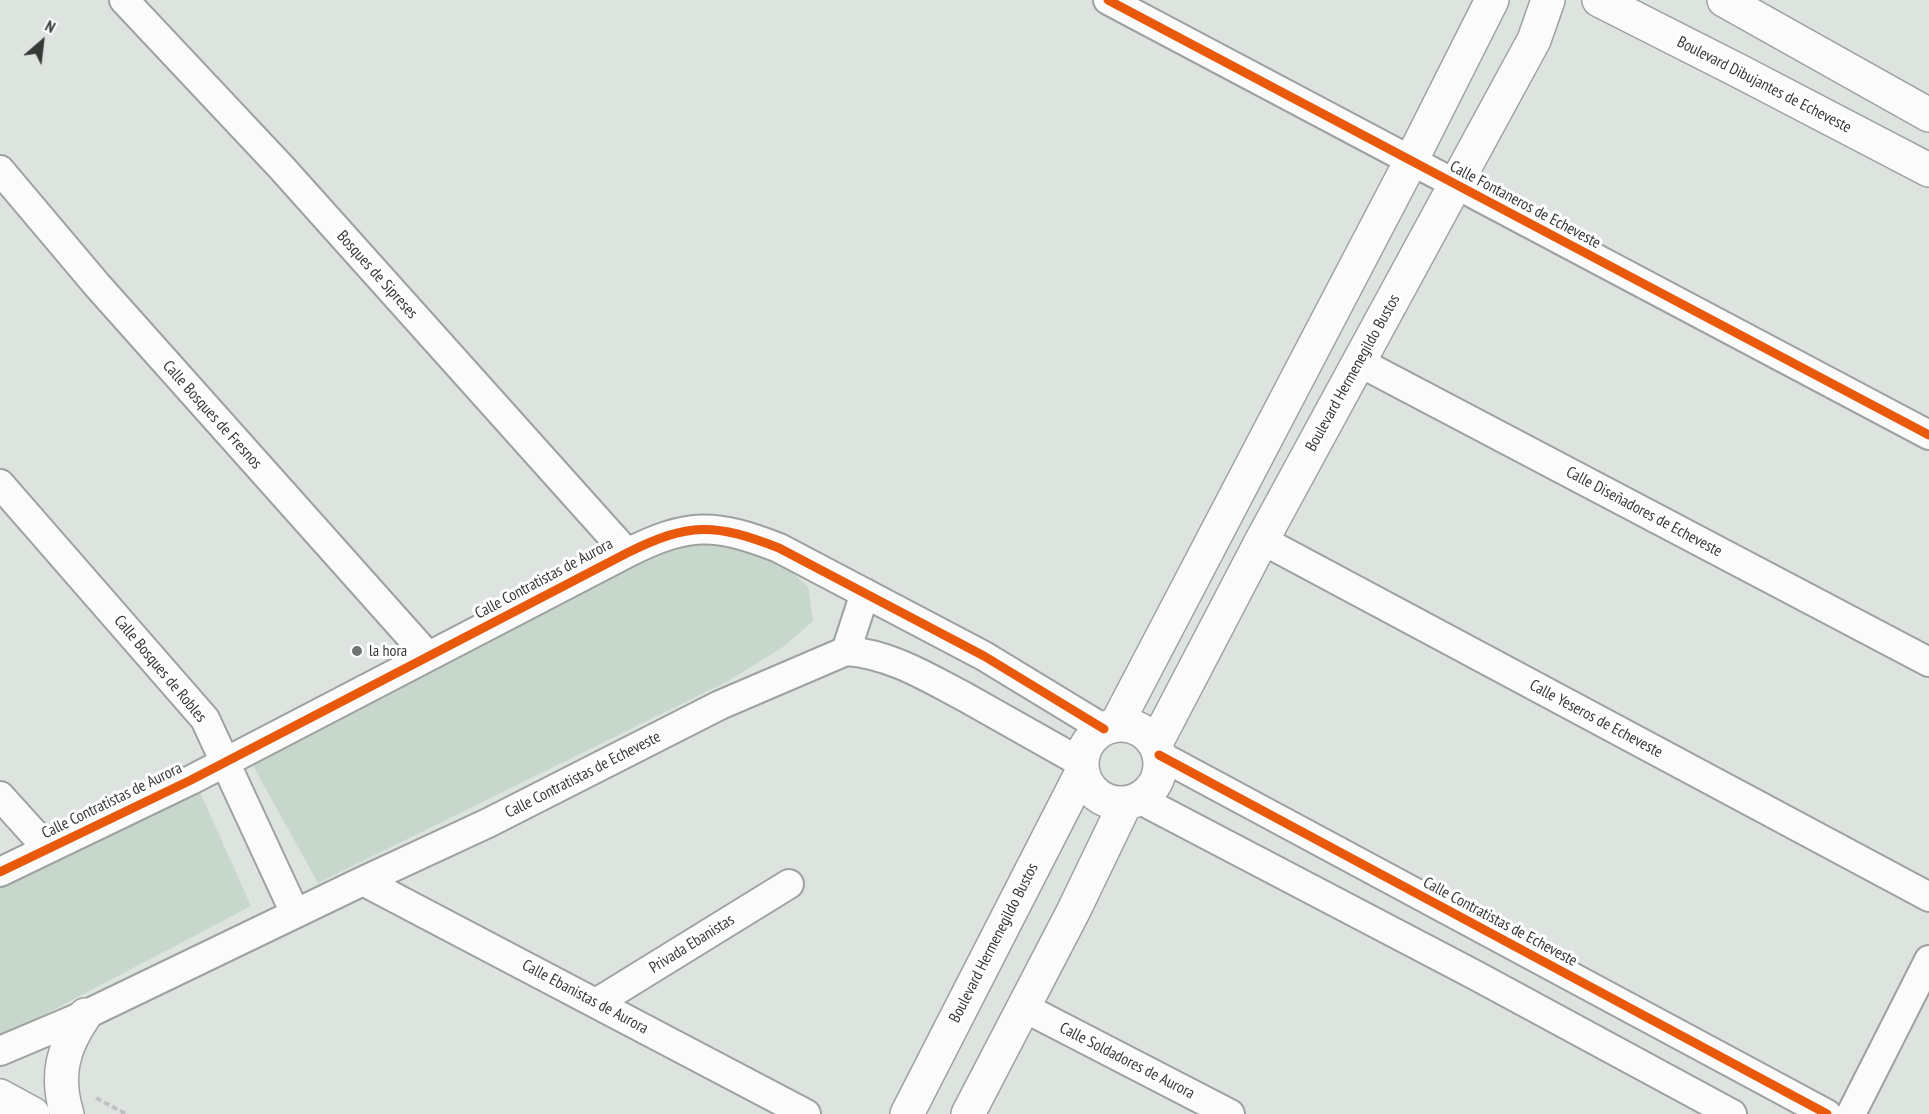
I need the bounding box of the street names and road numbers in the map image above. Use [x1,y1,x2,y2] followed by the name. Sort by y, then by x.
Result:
[1674,33,1854,137] street label: Boulevard Dibujantes de Echeveste
[1446,157,1604,253] street label: Calle Fontaneros de Echeveste
[332,227,422,323] street label: Bosques de Sipreses
[1302,291,1404,455] street label: Boulevard Hermenegildo Bustos
[158,357,266,473] street label: Calle Bosques de Fresnos
[1563,463,1725,561] street label: Calle Diseñadores de Echeveste
[472,535,616,623] street label: Calle Contratistas de Aurora
[110,612,210,726] street label: Calle Bosques de Robles
[1526,676,1666,762] street label: Calle Yeseros de Echeveste
[502,727,664,823] street label: Calle Contratistas de Echeveste
[39,759,185,843] street label: Calle Contratistas de Aurora
[945,860,1043,1026] street label: Boulevard Hermenegildo Bustos
[1420,873,1580,971] street label: Calle Contratistas de Echeveste
[646,910,738,978] street label: Privada Ebanistas
[519,956,651,1038] street label: Calle Ebanistas de Aurora
[1056,1019,1198,1103] street label: Calle Soldadores de Aurora

